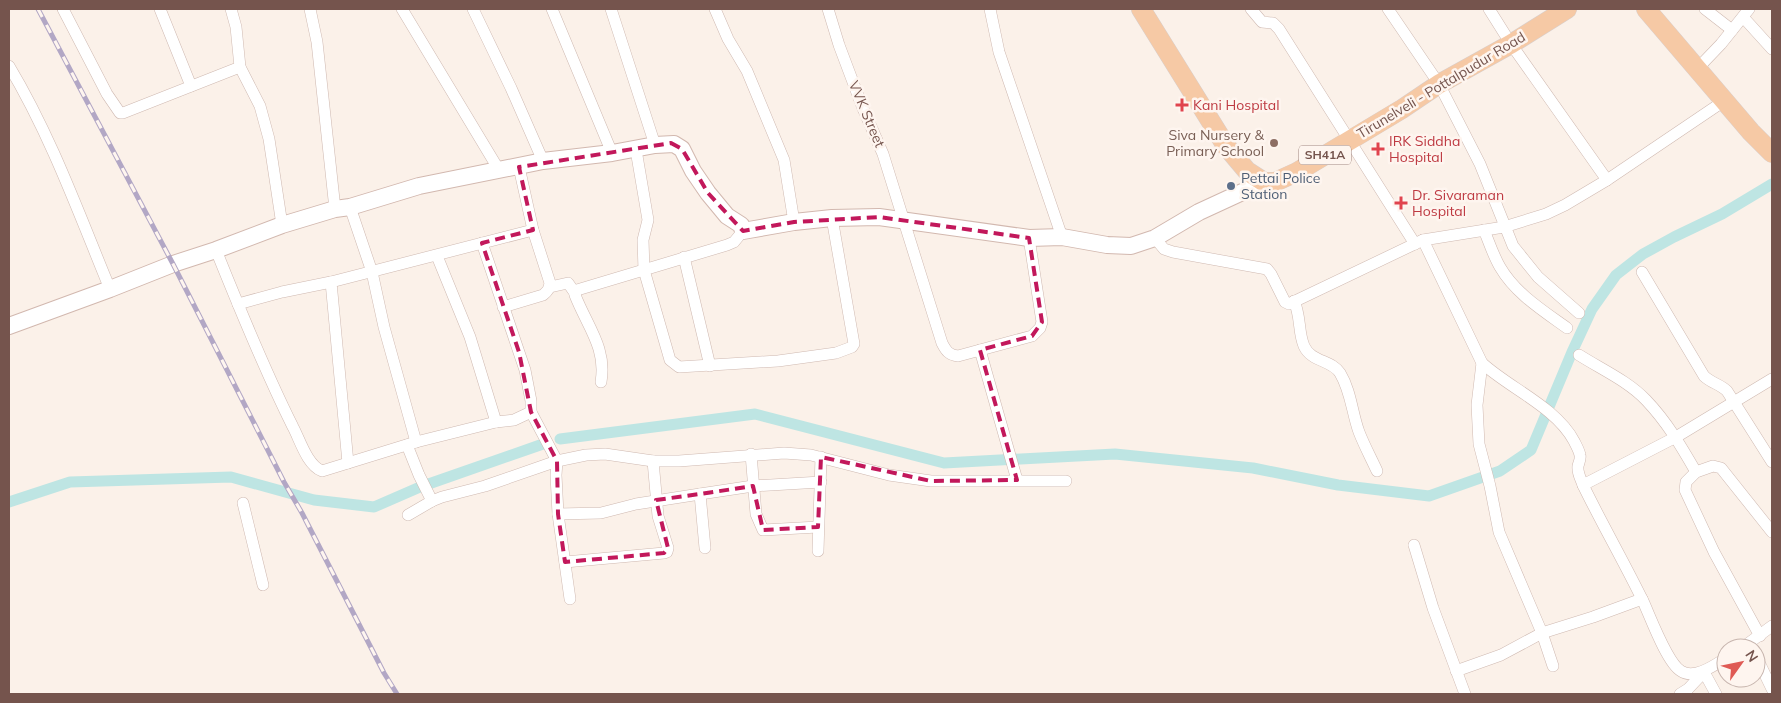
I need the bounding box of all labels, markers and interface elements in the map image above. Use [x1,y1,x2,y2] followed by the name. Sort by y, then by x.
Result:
[1354,28,1528,142] street label: Tirunelveli - Pottalpudur Road
[845,78,889,150] street label: VVK Street
[1193,96,1280,114] place label: Kani Hospital
[1175,98,1189,112] marker: Kani Hospital
[1166,126,1265,160] place label: Siva Nursery & Primary School
[1389,132,1460,166] place label: IRK Siddha Hospital
[1268,137,1280,149] marker: Siva Nursery & Primary School
[1371,142,1385,156] marker: IRK Siddha Hospital
[1299,146,1351,164] road number: SH41A
[1241,169,1320,203] place label: Pettai Police Station
[1225,180,1237,192] marker: Pettai Police Station
[1412,186,1504,220] place label: Dr. Sivaraman Hospital
[1394,196,1408,210] marker: Dr. Sivaraman Hospital
[1716,638,1766,688] north arrow
[1741,647,1762,665] text: N

